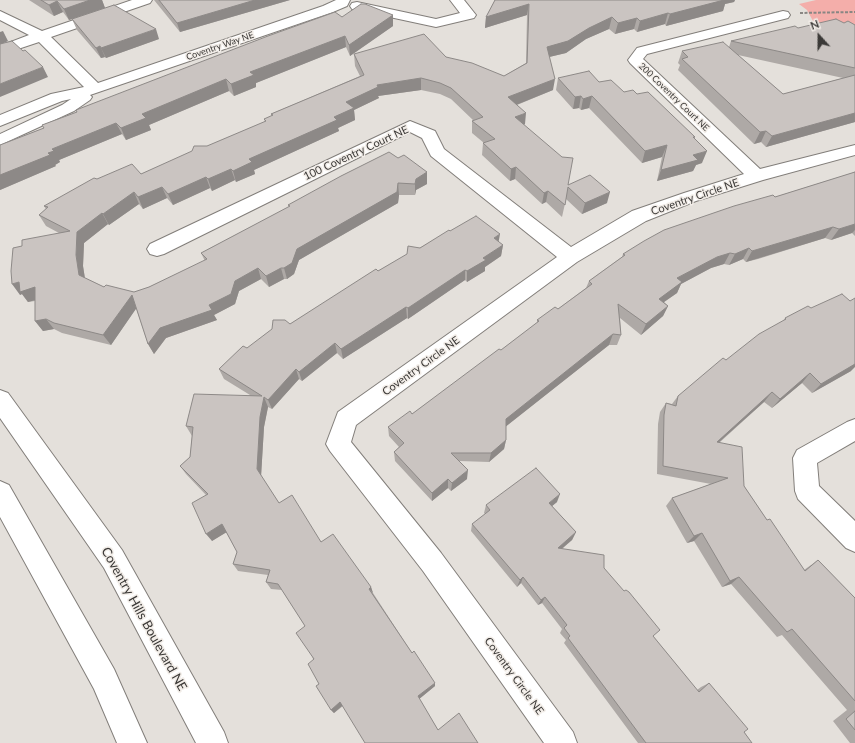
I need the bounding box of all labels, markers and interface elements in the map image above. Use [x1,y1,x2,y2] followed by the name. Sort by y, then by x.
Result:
[799,16,839,56] north arrow
[808,17,821,32] text: N
[185,29,255,63] street label: Coventry Way NE
[637,61,711,133] street label: 200 Coventry Court NE
[301,123,411,183] street label: 100 Coventry Court NE
[649,176,741,218] street label: Coventry Circle NE
[380,334,462,398] street label: Coventry Circle NE
[98,544,190,694] street label: Coventry Hills Boulevard NE
[482,635,546,717] street label: Coventry Circle NE

